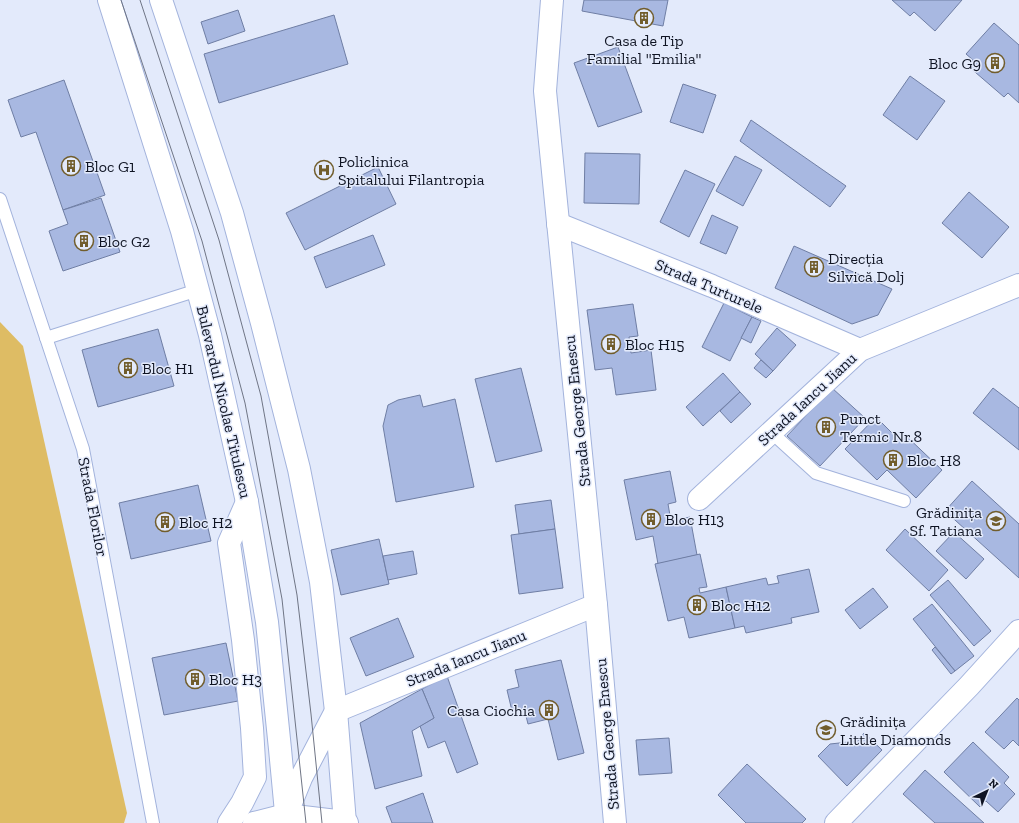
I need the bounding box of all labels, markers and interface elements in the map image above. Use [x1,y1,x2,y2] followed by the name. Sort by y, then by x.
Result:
[633,7,655,29] building icon: Casa de Tip Familial "Emilia"
[587,31,701,68] place label: Casa de Tip Familial "Emilia"
[984,52,1006,74] building icon: Bloc G9
[928,54,981,73] place label: Bloc G9
[338,152,485,189] place label: Policlinica Spitalului Filantropia
[60,155,82,177] building icon: Bloc G1
[85,157,135,176] place label: Bloc G1
[313,159,335,181] hospital icon: Policlinica Spitalului Filantropia
[73,230,95,252] building icon: Bloc G2
[98,232,150,251] place label: Bloc G2
[828,249,904,286] place label: Direcția Silvică Dolj
[652,255,766,317] street label: Strada Turturele
[803,256,825,278] building icon: Direcția Silvică Dolj
[193,304,255,500] street label: Bulevardul Nicolae Titulescu
[600,333,622,355] building icon: Bloc H15
[560,334,594,488] street label: Strada George Enescu
[625,335,685,354] place label: Bloc H15
[754,348,860,450] street label: Strada Iancu Jianu
[117,357,139,379] building icon: Bloc H1
[142,359,193,378] place label: Bloc H1
[840,409,922,446] place label: Punct Termic Nr.8
[815,416,837,438] building icon: Punct Termic Nr.8
[882,449,904,471] building icon: Bloc H8
[907,451,961,470] place label: Bloc H8
[74,456,112,559] street label: Strada Florilor
[909,503,982,540] place label: Grădinița Sf. Tatiana
[640,508,662,530] building icon: Bloc H13
[665,510,724,529] place label: Bloc H13
[985,510,1007,532] school or university icon: Grădinița Sf. Tatiana
[154,511,176,533] building icon: Bloc H2
[179,513,232,532] place label: Bloc H2
[686,594,708,616] building icon: Bloc H12
[711,596,771,615] place label: Bloc H12
[403,625,529,691] street label: Strada Iancu Jianu
[591,657,623,811] street label: Strada George Enescu
[184,668,206,690] building icon: Bloc H3
[209,670,262,689] place label: Bloc H3
[538,699,560,721] building icon: Casa Ciochia
[447,701,535,720] place label: Casa Ciochia
[840,712,951,749] place label: Grădinița Little Diamonds
[815,719,837,741] school or university icon: Grădinița Little Diamonds
[967,771,1007,811] north arrow
[986,776,1001,792] text: N

